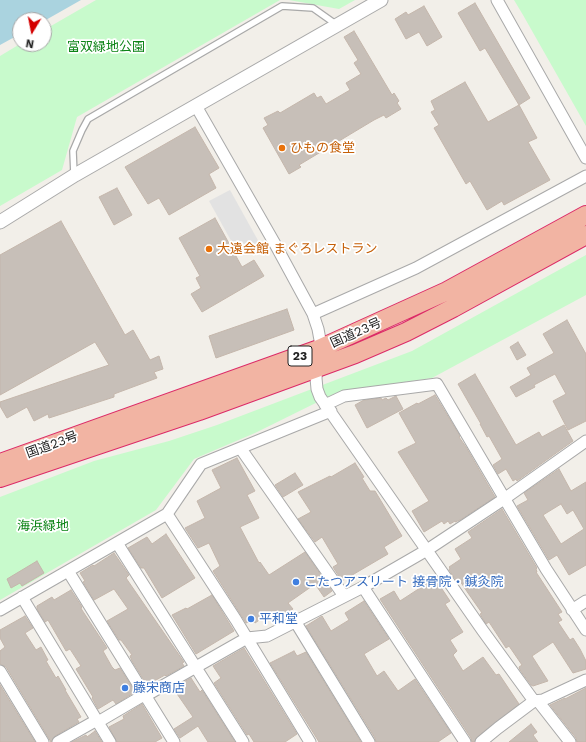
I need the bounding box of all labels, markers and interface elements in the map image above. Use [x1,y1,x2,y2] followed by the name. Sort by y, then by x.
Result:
[12,12,52,52] north arrow
[25,36,35,50] text: N
[67,39,145,55] park label: 富双緑地公園
[290,140,355,156] place label: ひもの食堂
[277,143,287,153] marker: ひもの食堂
[217,241,377,257] place label: 大遠会館 まぐろレストラン
[204,244,214,254] marker: 大遠会館 まぐろレストラン
[328,315,384,351] street label: 国道23号
[288,346,312,366] road number: 23
[24,428,80,462] street label: 国道23号
[17,518,69,534] park label: 海浜緑地
[304,574,503,590] place label: こたつアスリート 接骨院・鍼灸院
[291,577,301,587] marker: こたつアスリート 接骨院・鍼灸院
[259,611,298,627] place label: 平和堂
[246,614,256,624] marker: 平和堂
[133,680,185,696] place label: 藤宋商店
[120,683,130,693] marker: 藤宋商店

